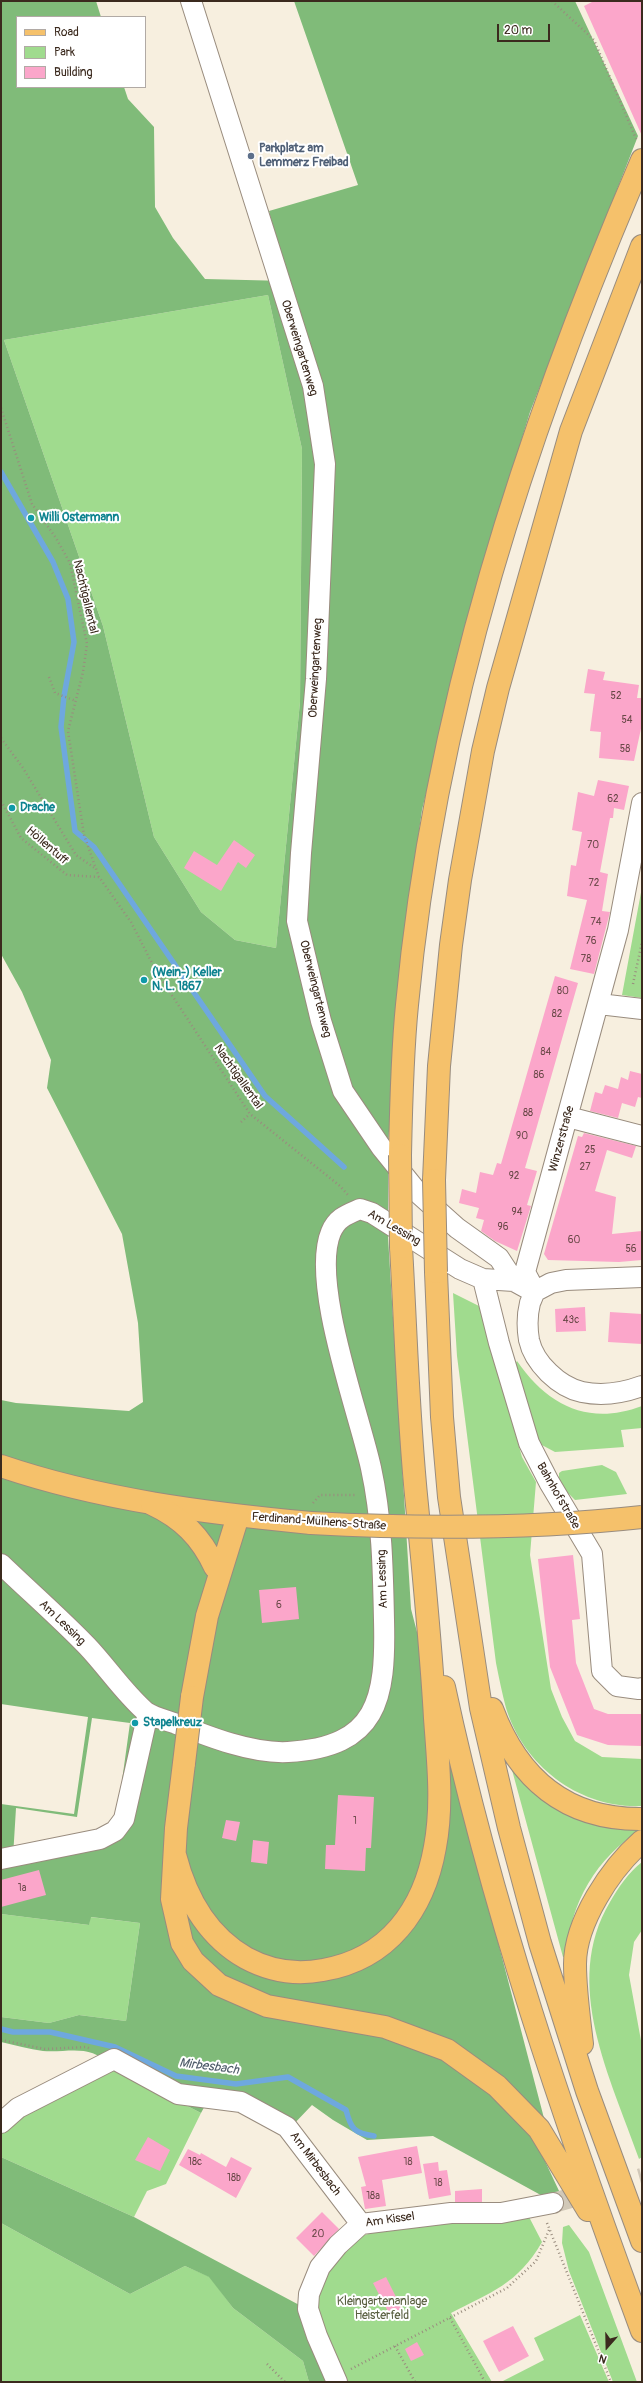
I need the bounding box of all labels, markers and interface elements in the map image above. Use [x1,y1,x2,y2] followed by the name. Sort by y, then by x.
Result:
[16,16,146,88] legend
[499,16,552,42] scale bar
[504,23,532,38] text: 20 m
[54,25,79,40] text: Road
[54,45,75,60] text: Park
[54,65,93,80] text: Building
[259,142,349,170] place label: Parkplatz am Lemmerz Freibad
[246,151,256,161] marker: Parkplatz am Lemmerz Freibad
[278,298,320,398] street label: Oberweingartenweg
[39,511,119,525] place label: Willi Ostermann
[26,513,36,523] marker: Willi Ostermann
[70,559,100,635] street label: Nachtigallental
[306,618,326,718] street label: Oberweingartenweg
[610,690,622,702] house number: 52
[621,714,633,726] house number: 54
[620,743,630,755] house number: 58
[607,793,619,805] house number: 62
[20,801,55,815] place label: Drache
[7,803,17,813] marker: Drache
[23,824,71,868] street label: Höllentuff
[587,839,599,851] house number: 70
[589,877,599,889] house number: 72
[590,916,602,928] house number: 74
[585,935,597,947] house number: 76
[296,939,334,1039] street label: Oberweingartenweg
[581,953,591,965] house number: 78
[152,966,222,994] place label: (Wein-) Keller N. L. 1867
[139,975,149,985] marker: (Wein-) Keller N. L. 1867
[557,985,569,997] house number: 80
[552,1008,562,1020] house number: 82
[210,1042,266,1112] street label: Nachtigallental
[541,1046,551,1058] house number: 84
[534,1069,544,1081] house number: 86
[546,1104,578,1174] street label: Winzerstraße
[523,1107,533,1119] house number: 88
[516,1130,528,1142] house number: 90
[584,1144,596,1156] house number: 25
[580,1161,590,1173] house number: 27
[509,1170,519,1182] house number: 92
[512,1206,522,1218] house number: 94
[365,1207,423,1249] street label: Am Lessing
[498,1221,508,1233] house number: 96
[568,1234,580,1246] house number: 60
[625,1243,637,1255] house number: 56
[563,1314,579,1326] house number: 43c
[533,1460,583,1532] street label: Bahnhofstraße
[251,1510,387,1534] street label: Ferdinand-Mülhens-Straße
[375,1549,391,1609] street label: Am Lessing
[36,1597,88,1649] street label: Am Lessing
[276,1599,282,1611] house number: 6
[143,1716,202,1730] place label: Stapelkreuz
[130,1718,140,1728] marker: Stapelkreuz
[353,1815,357,1827] house number: 1
[18,1882,26,1894] house number: 1a
[178,2056,240,2078] water label: Mirbesbach
[286,2129,344,2199] street label: Am Mirbesbach
[188,2156,202,2168] house number: 18c
[404,2156,412,2168] house number: 18
[227,2172,241,2184] house number: 18b
[434,2177,442,2189] house number: 18
[366,2190,380,2202] house number: 18a
[364,2209,416,2231] street label: Am Kissel
[312,2228,324,2240] house number: 20
[337,2295,427,2323] park label: Kleingartenanlage Heisterfeld
[587,2327,627,2367] north arrow
[597,2351,608,2366] text: N

